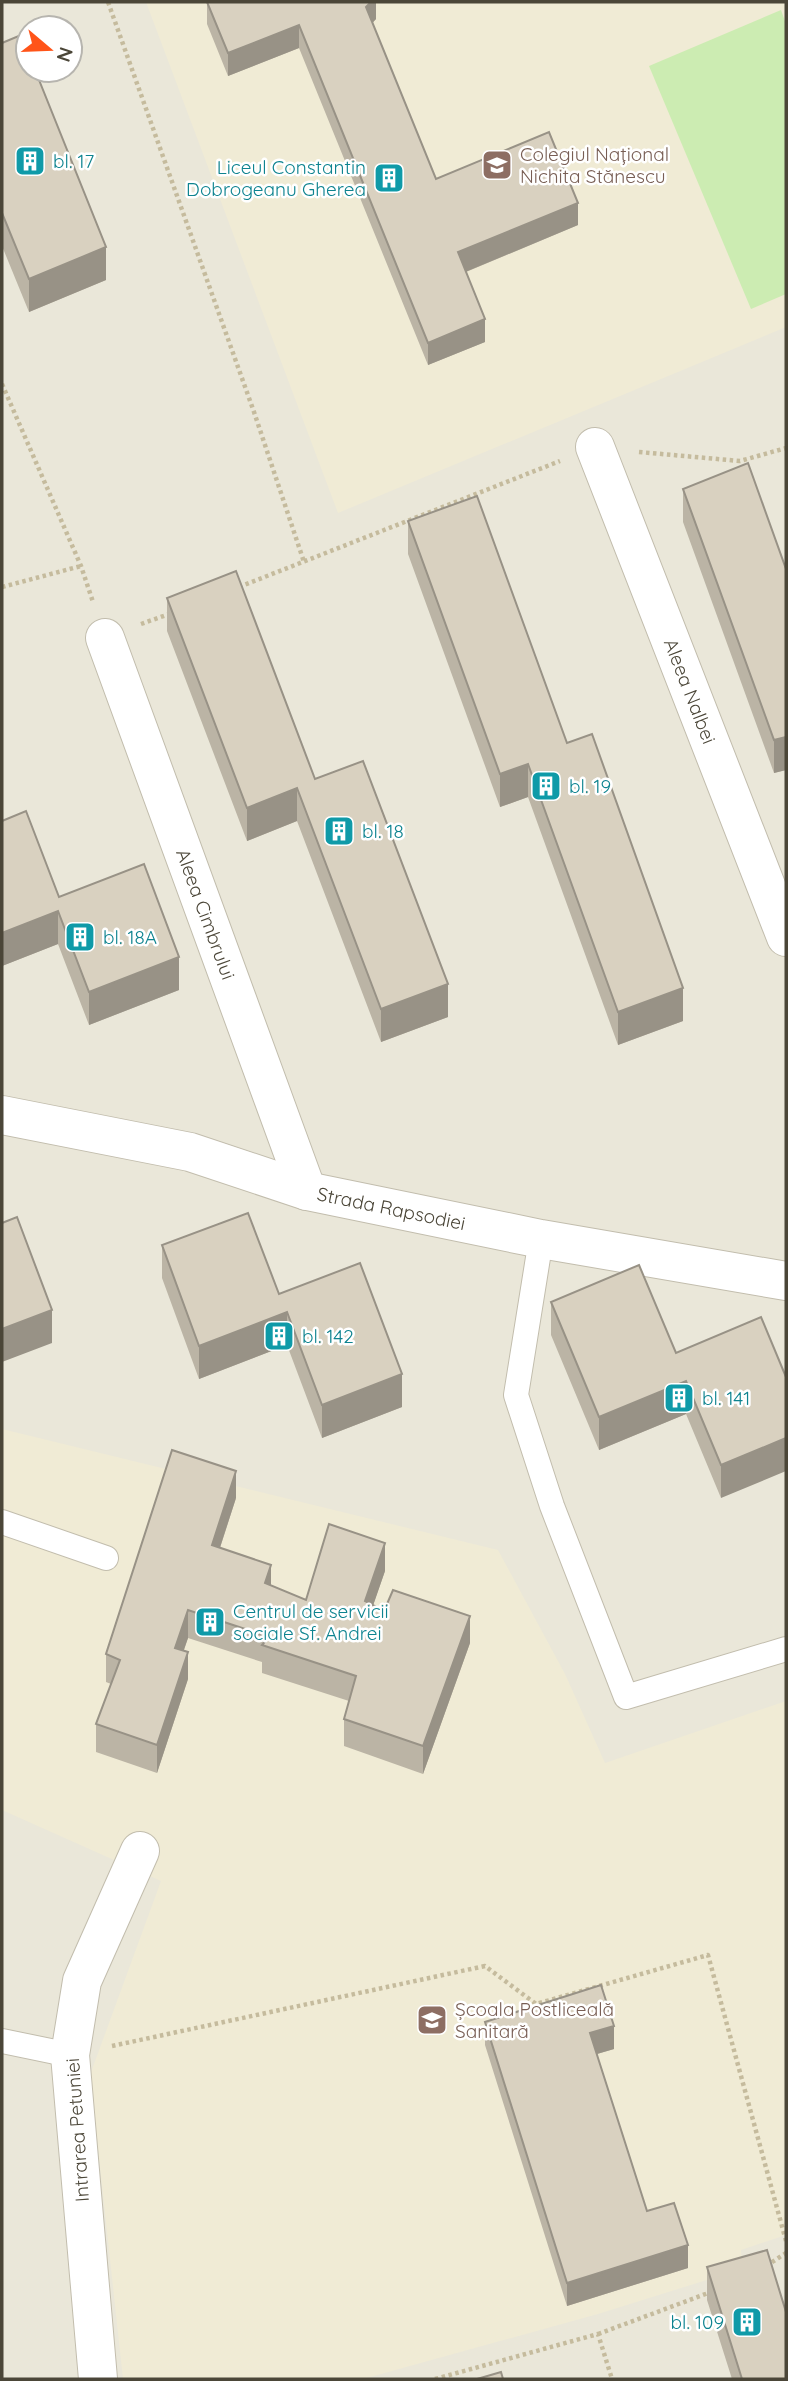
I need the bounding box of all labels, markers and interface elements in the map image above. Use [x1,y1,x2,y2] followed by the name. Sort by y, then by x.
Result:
[14,14,84,84] north arrow
[51,44,79,65] text: N
[520,142,669,188] place label: Colegiul Național Nichita Stănescu
[13,144,47,178] building icon: bl. 17
[480,148,514,182] school or university icon: Colegiul Național Nichita Stănescu
[53,149,95,173] place label: bl. 17
[186,155,366,201] place label: Liceul Constantin Dobrogeanu Gherea
[372,161,406,195] building icon: Liceul Constantin Dobrogeanu Gherea
[659,635,721,747] street label: Aleea Nalbei
[529,769,563,803] building icon: bl. 19
[569,774,611,798] place label: bl. 19
[322,814,356,848] building icon: bl. 18
[362,819,404,843] place label: bl. 18
[171,846,241,983] street label: Aleea Cimbrului
[63,920,97,954] building icon: bl. 18A
[103,925,157,949] place label: bl. 18A
[315,1181,468,1235] street label: Strada Rapsodiei
[262,1319,296,1353] building icon: bl. 142
[302,1324,354,1348] place label: bl. 142
[662,1381,696,1415] building icon: bl. 141
[702,1386,750,1410] place label: bl. 141
[233,1599,389,1645] place label: Centrul de servicii sociale Sf. Andrei
[193,1605,227,1639] building icon: Centrul de servicii sociale Sf. Andrei
[455,1997,614,2043] place label: Școala Postliceală Sanitară
[415,2003,449,2037] school or university icon: Școala Postliceală Sanitară
[60,2057,94,2203] street label: Intrarea Petuniei
[730,2305,764,2339] building icon: bl. 109
[671,2310,724,2334] place label: bl. 109

